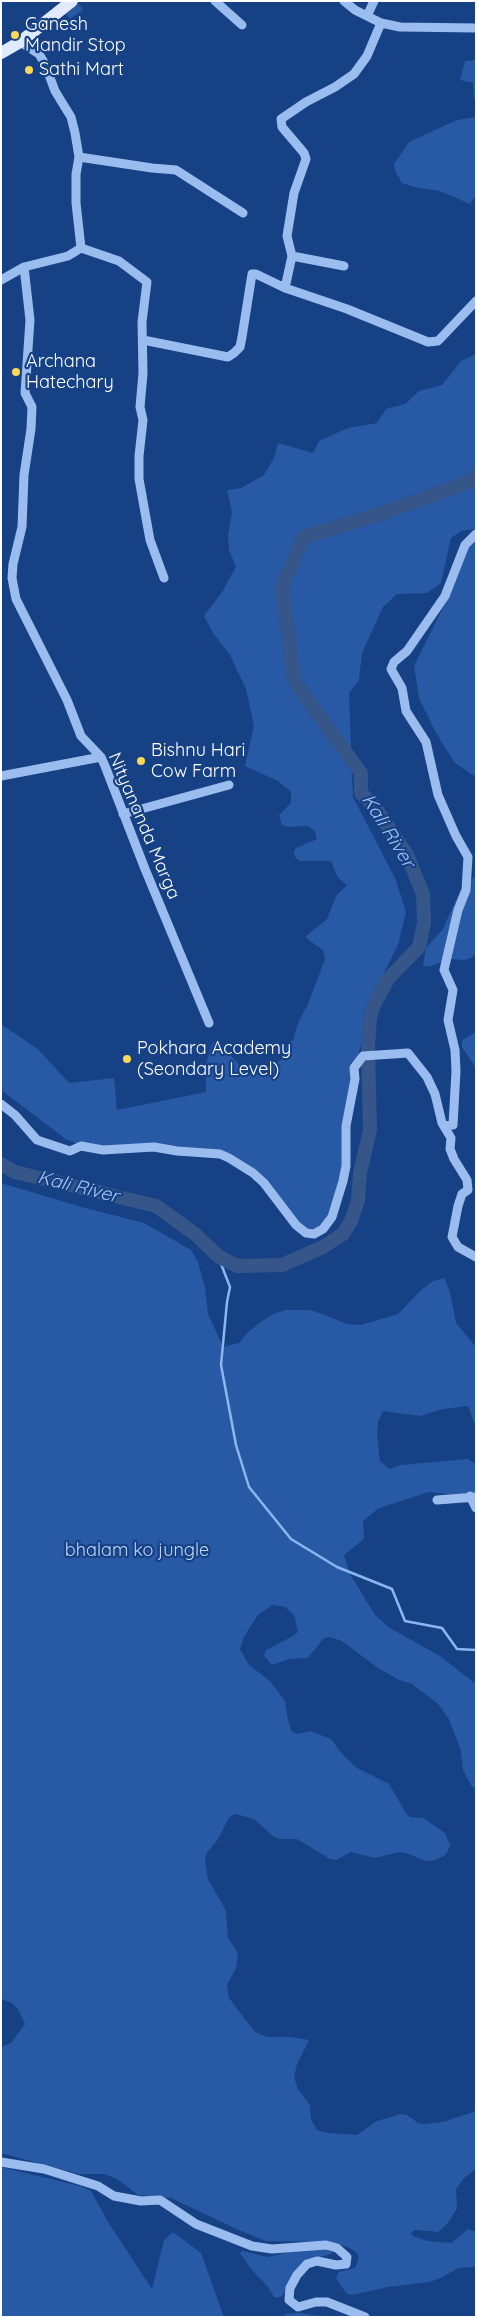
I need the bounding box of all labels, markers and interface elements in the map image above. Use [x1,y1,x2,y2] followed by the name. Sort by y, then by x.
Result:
[25,14,126,56] place label: Ganesh Mandir Stop
[9,29,21,41] marker: Ganesh Mandir Stop
[39,59,124,81] place label: Sathi Mart
[23,64,35,76] marker: Sathi Mart
[26,351,114,394] place label: Archana Hatechary
[10,366,22,378] marker: Archana Hatechary
[151,740,245,782] place label: Bishnu Hari Cow Farm
[103,749,185,903] street label: Nityananda Marga
[135,755,147,767] marker: Bishnu Hari Cow Farm
[356,790,420,872] water label: Kali River
[137,1038,291,1080] place label: Pokhara Academy (Seondary Level)
[121,1053,133,1065] marker: Pokhara Academy (Seondary Level)
[35,1166,121,1208] water label: Kali River
[65,1540,209,1562] park label: bhalam ko jungle

